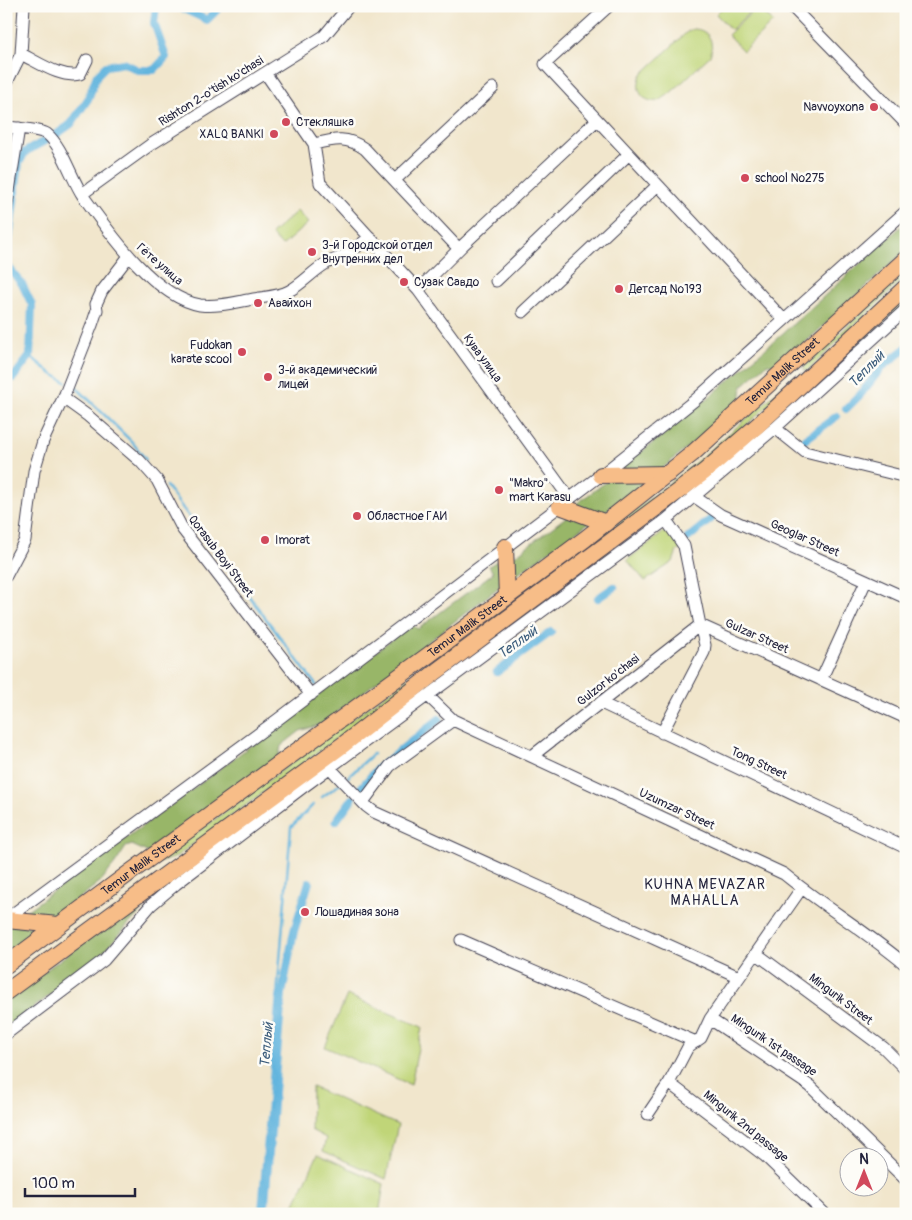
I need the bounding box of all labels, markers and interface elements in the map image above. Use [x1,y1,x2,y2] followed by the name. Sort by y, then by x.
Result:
[156,53,266,130] street label: Rishton 2-o'tish ko'chasi
[803,100,864,115] place label: Navvoyxona
[868,101,880,113] marker: Navvoyxona
[296,115,354,130] place label: Стекляшка
[280,116,292,128] marker: Стекляшка
[199,127,264,142] place label: XALQ BANKI
[268,128,280,140] marker: XALQ BANKI
[755,171,825,186] place label: school №275
[739,172,751,184] marker: school №275
[322,238,433,267] place label: 3-й Городской отдел Внутренних дел
[133,240,186,289] street label: Гёте улица
[306,246,318,258] marker: 3-й Городской отдел Внутренних дел
[414,275,480,290] place label: Сузак Савдо
[398,276,410,288] marker: Сузак Савдо
[628,282,702,297] place label: Детсад №193
[613,283,625,295] marker: Детсад №193
[268,296,311,311] place label: Авайхон
[252,297,264,309] marker: Авайхон
[460,331,505,386] street label: Кува улица
[743,334,823,409] street label: Temur Malik Street
[171,338,232,367] place label: Fudokan karate scool
[236,346,248,358] marker: Fudokan karate scool
[845,346,889,391] water label: Теплый
[278,363,377,392] place label: 3-й академический лицей
[262,371,274,383] marker: 3-й академический лицей
[509,476,571,505] place label: "Makro" mart Karasu
[493,484,505,496] marker: "Makro" mart Karasu
[367,509,447,524] place label: Областное ГАИ
[351,510,363,522] marker: Областное ГАИ
[185,512,256,600] street label: Qorasub Boyi Street
[768,517,842,560] street label: Geoglar Street
[275,533,310,548] place label: Imorat
[259,534,271,546] marker: Imorat
[425,593,510,661] street label: Temur Malik Street
[723,616,791,657] street label: Gulzar Street
[494,622,541,662] water label: Теплый
[574,651,643,709] street label: Gulzor ko'chasi
[728,744,789,783] street label: Tong Street
[637,785,717,834] street label: Uzumzar Street
[98,831,184,899] street label: Temur Malik Street
[644,876,766,909] district label: KUHNA MEVAZAR MAHALLA
[314,905,399,920] place label: Лошадиная зона
[299,906,311,918] marker: Лошадиная зона
[806,971,876,1028] street label: Mingurik Street
[728,1011,820,1080] street label: Mingurik 1st passage
[256,1021,277,1068] water label: Теплый
[700,1088,791,1165] street label: Mingurik 2nd passage
[840,1148,890,1198] north arrow
[859,1151,869,1168] text: N
[25,1165,135,1197] scale bar
[32,1174,75,1193] text: 100 m

